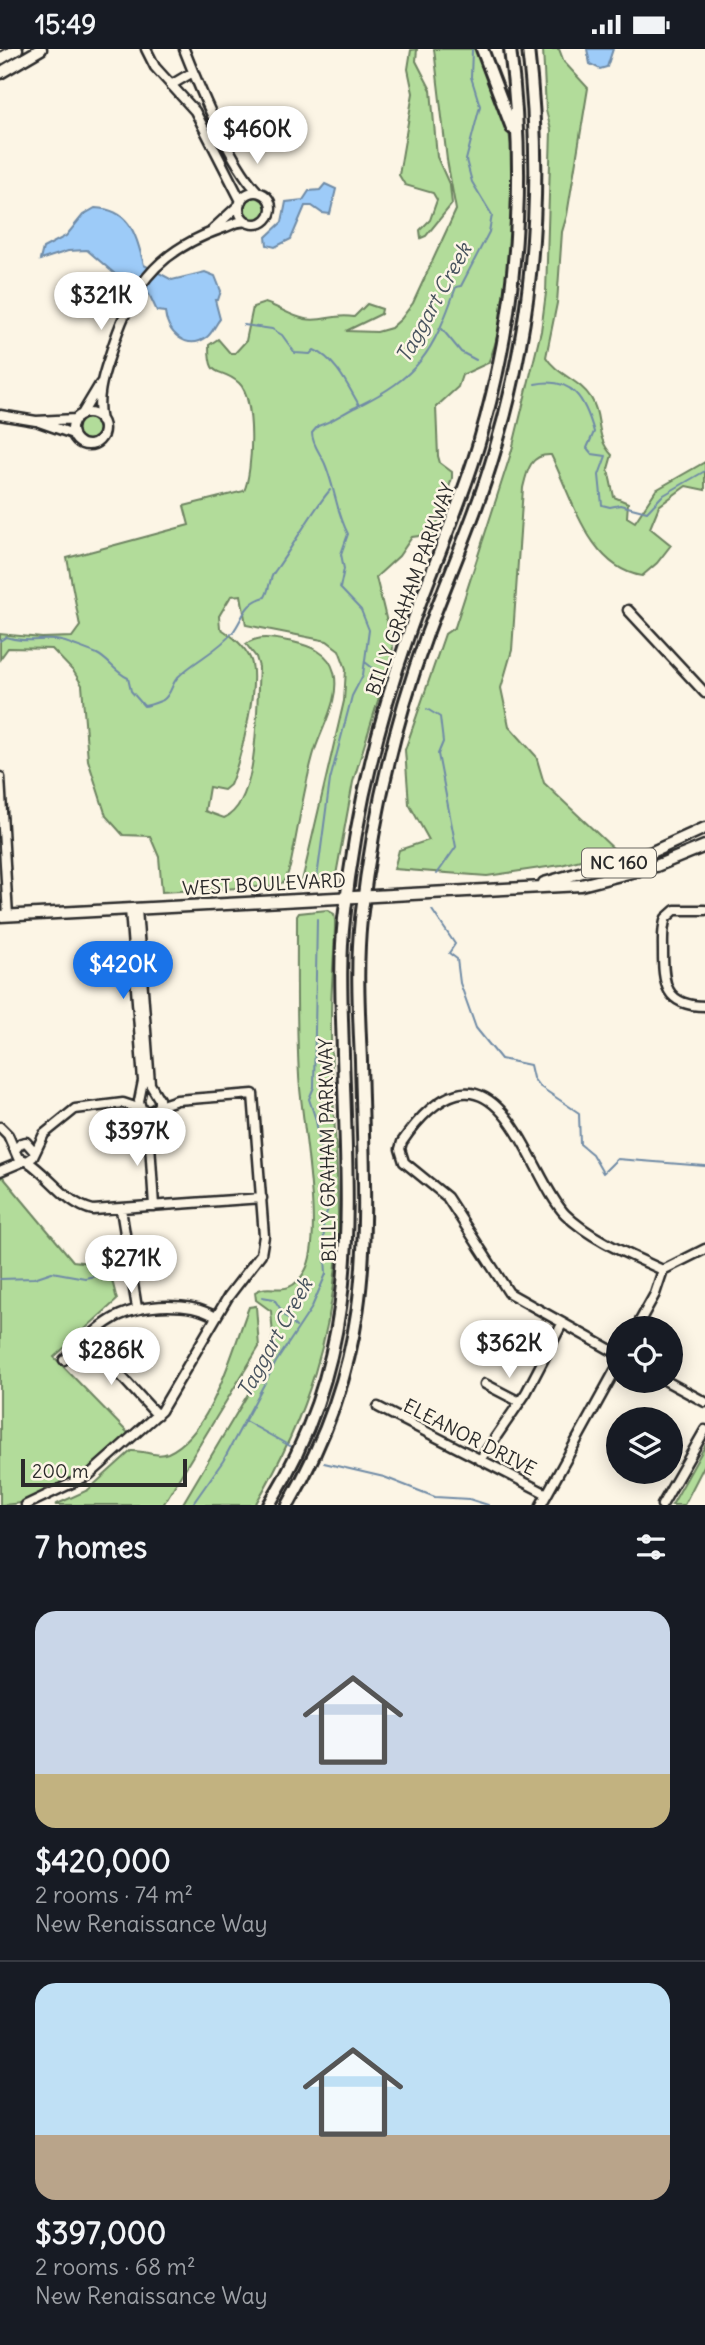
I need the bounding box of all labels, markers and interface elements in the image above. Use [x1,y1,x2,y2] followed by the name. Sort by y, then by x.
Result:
[35,8,96,41] text: 15:49
[208,107,306,166] pin: $460K
[223,114,291,143] text: $460K
[390,237,478,367] water label: Taggart Creek
[52,273,150,332] pin: $321K
[70,280,132,309] text: $321K
[360,479,460,698] street label: BILLY GRAHAM PARKWAY
[582,849,656,877] road number: NC 160
[181,868,347,900] street label: WEST BOULEVARD
[74,941,172,1001] pin: $420K
[89,949,157,978] text: $420K
[313,1037,341,1262] street label: BILLY GRAHAM PARKWAY
[88,1109,186,1168] pin: $397K
[105,1116,169,1145] text: $397K
[82,1235,180,1295] pin: $271K
[101,1243,161,1272] text: $271K
[231,1272,319,1402] water label: Taggart Creek
[606,1316,683,1484] map controls
[606,1316,683,1393] button: locate
[460,1321,558,1380] pin: $362K
[62,1327,160,1387] pin: $286K
[476,1328,542,1357] text: $362K
[78,1335,144,1364] text: $286K
[399,1393,541,1481] street label: ELEANOR DRIVE
[606,1407,683,1484] button: layers
[21,1456,187,1488] scale bar
[32,1459,89,1483] text: 200 m
[35,1528,147,1566] text: 7 homes
[632,1528,670,1566] icon: filters
[290,1657,416,1783] icon: home
[35,1842,171,1880] text: $420,000
[35,1880,193,1909] text: 2 rooms · 74 m²
[35,1909,268,1938] text: New Renaissance Way
[290,2029,416,2155] icon: home
[35,2214,166,2252] text: $397,000
[35,2252,196,2281] text: 2 rooms · 68 m²
[35,2281,268,2310] text: New Renaissance Way

